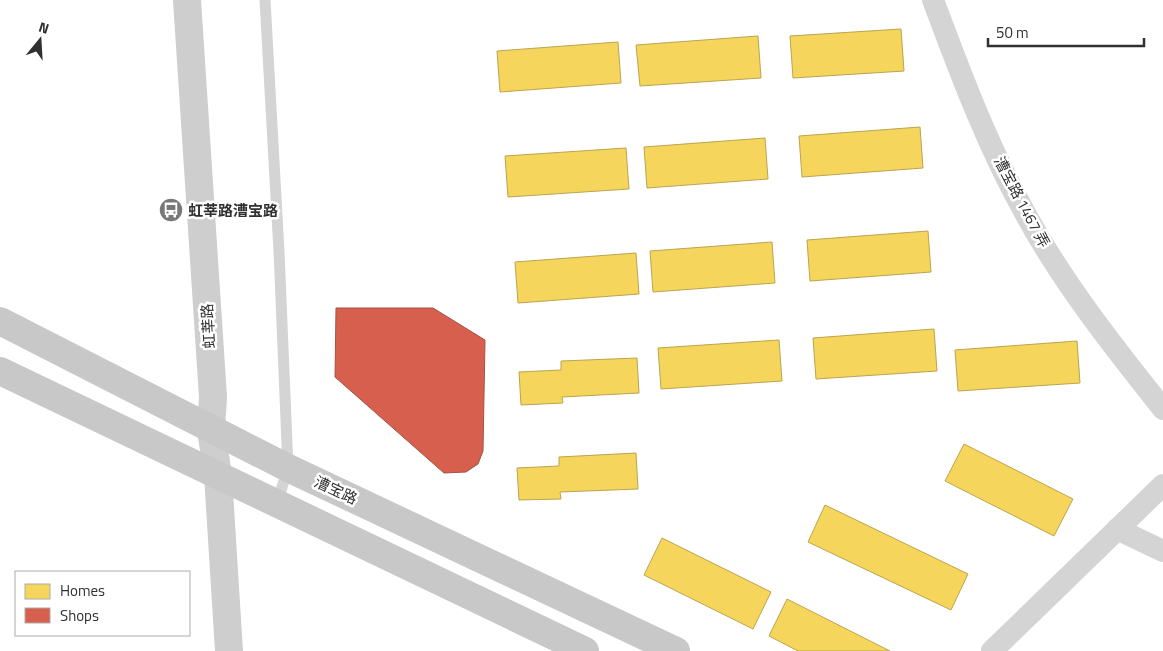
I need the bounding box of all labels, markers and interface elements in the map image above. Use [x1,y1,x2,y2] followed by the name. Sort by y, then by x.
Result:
[15,15,65,65] north arrow
[988,15,1144,47] scale bar
[36,16,52,39] text: N
[996,21,1029,44] text: 50 m
[988,152,1056,252] street label: 漕宝路 1467 弄
[158,197,184,223] bus stop icon: 虹莘路漕宝路
[188,199,278,222] place label: 虹莘路漕宝路
[195,303,221,349] street label: 虹莘路
[311,470,361,510] street label: 漕宝路
[15,571,190,636] legend
[60,579,105,602] text: Homes
[60,604,99,627] text: Shops

